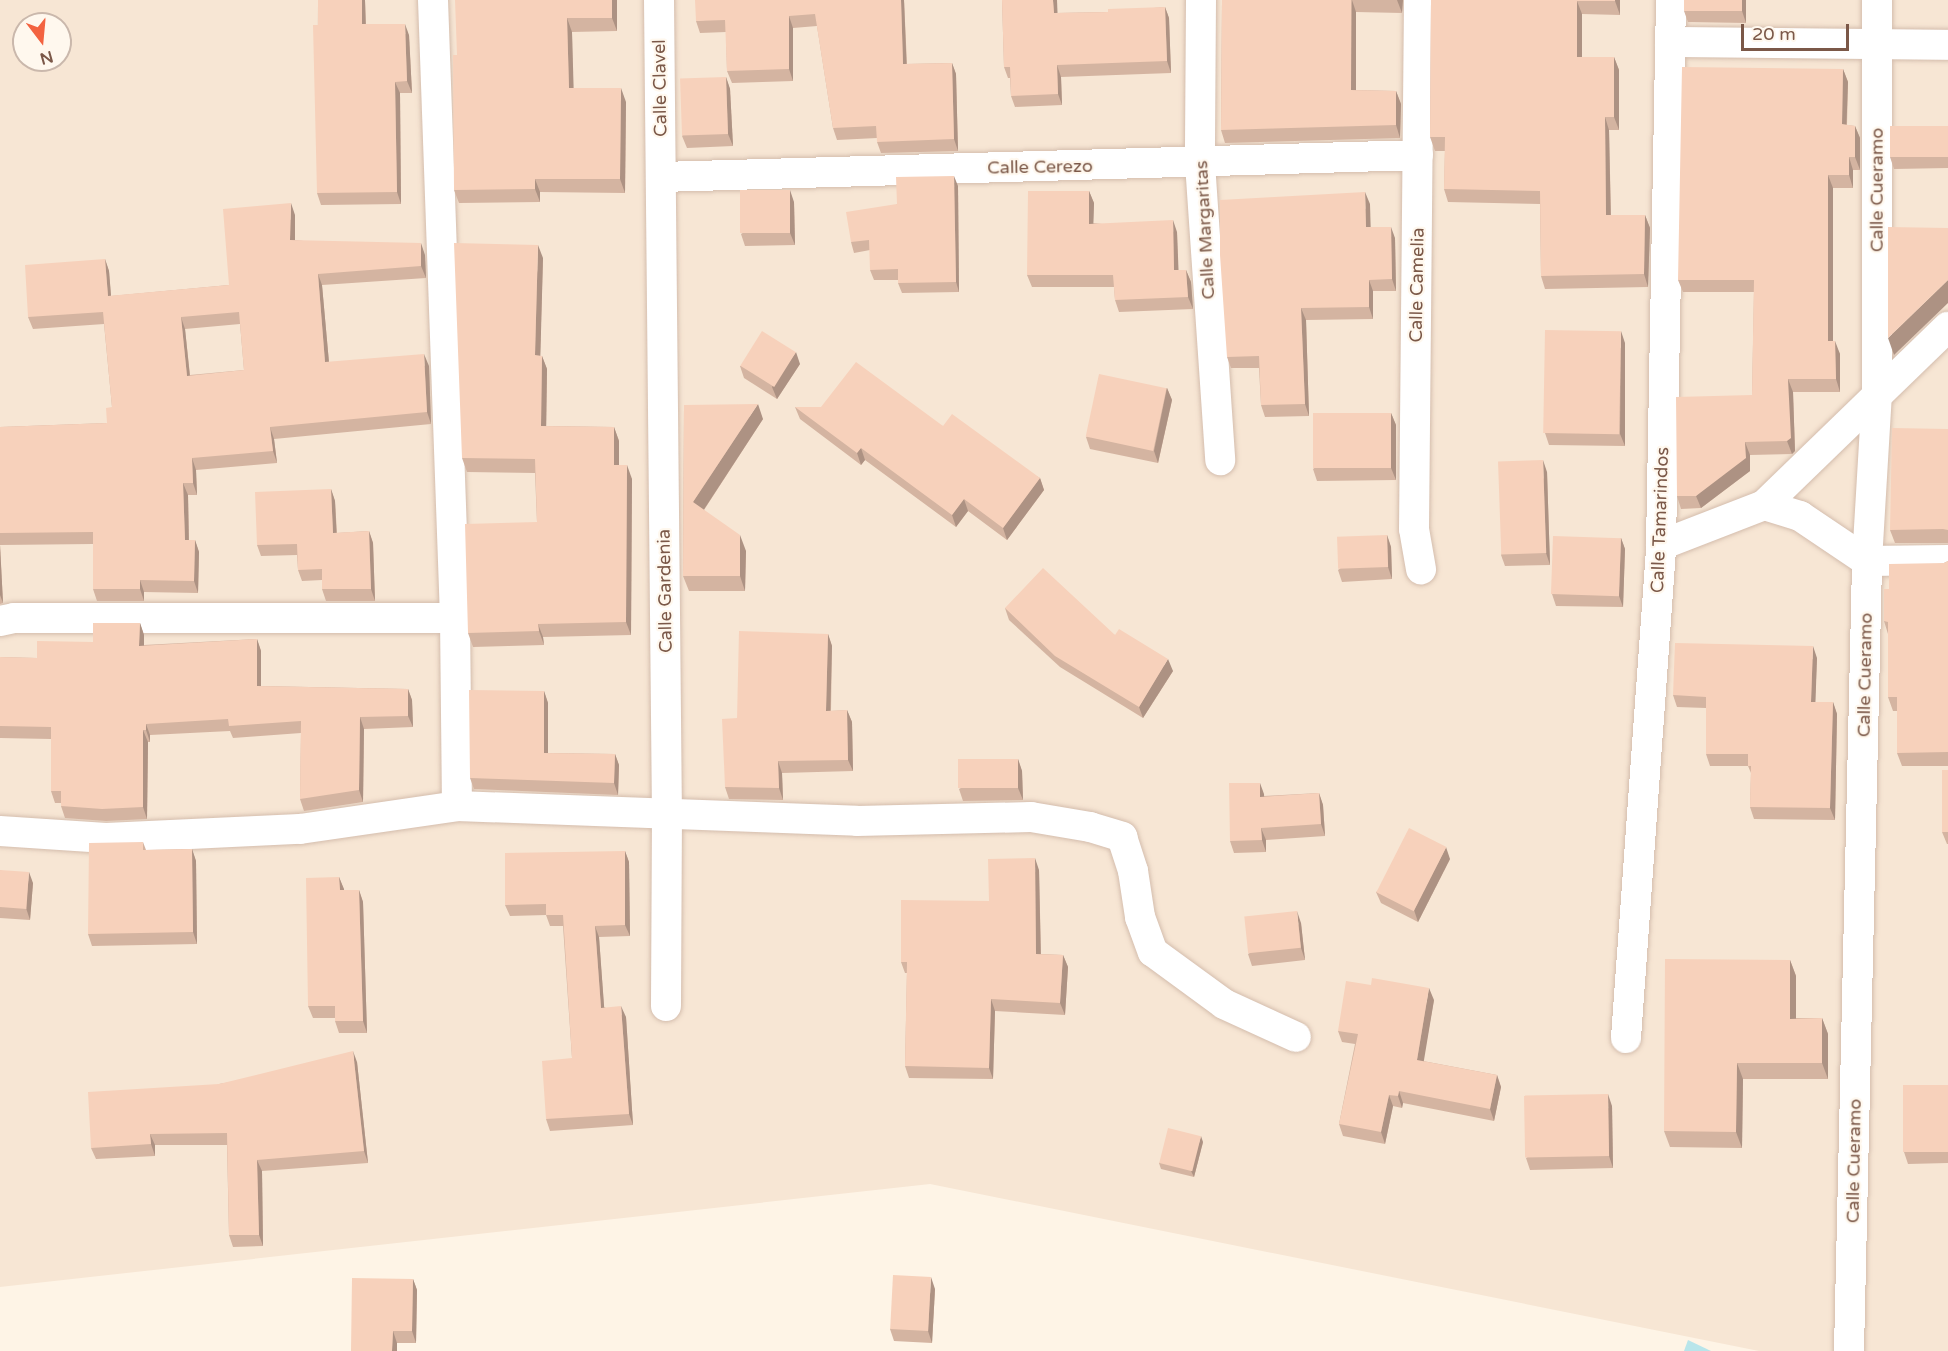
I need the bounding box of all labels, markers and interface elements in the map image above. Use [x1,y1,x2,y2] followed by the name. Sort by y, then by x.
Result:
[12,12,72,72] north arrow
[1744,12,1852,50] scale bar
[1752,23,1796,45] text: 20 m
[648,39,672,137] street label: Calle Clavel
[37,46,55,69] text: N
[1866,128,1888,252] street label: Calle Cueramo
[987,155,1093,179] street label: Calle Cerezo
[1191,160,1219,300] street label: Calle Margaritas
[1405,227,1429,343] street label: Calle Camelia
[1647,447,1673,593] street label: Calle Tamarindos
[653,529,677,653] street label: Calle Gardenia
[1853,613,1877,737] street label: Calle Cueramo
[1842,1099,1866,1223] street label: Calle Cueramo

